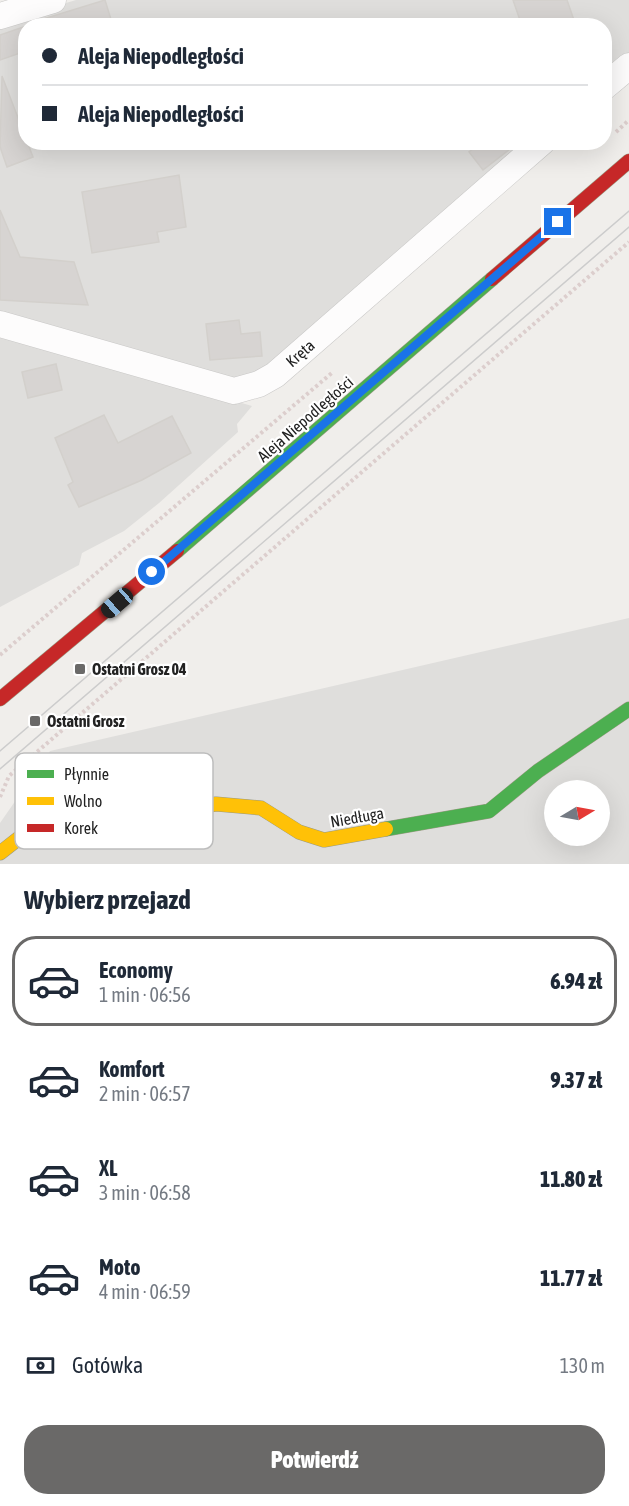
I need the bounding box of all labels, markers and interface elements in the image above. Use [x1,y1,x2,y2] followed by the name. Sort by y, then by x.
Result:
[78,43,244,69] text: Aleja Niepodległości
[78,101,244,127] text: Aleja Niepodległości
[544,208,571,235] route end
[282,336,319,371] street label: Kręta
[254,373,357,466] street label: Aleja Niepodległości
[138,558,165,585] route start
[98,584,136,622] car
[92,660,187,678] place label: Ostatni Grosz 04
[73,662,87,676] marker: Ostatni Grosz 04
[47,712,125,730] place label: Ostatni Grosz
[28,714,42,728] marker: Ostatni Grosz
[15,753,213,849] legend
[64,765,109,784] text: Płynnie
[544,780,610,846] north arrow
[544,780,610,846] map controls
[64,792,102,810] text: Wolno
[329,803,385,832] street label: Niedługa
[64,819,98,837] text: Korek
[24,884,191,915] text: Wybierz przejazd
[27,954,81,1008] icon: car
[99,957,173,983] text: Economy
[550,968,602,994] text: 6.94 zł
[99,983,191,1006] text: 1 min · 06:56
[27,1053,81,1107] icon: car
[99,1056,165,1082] text: Komfort
[550,1067,602,1093] text: 9.37 zł
[99,1082,191,1105] text: 2 min · 06:57
[27,1152,81,1206] icon: car
[99,1155,117,1181] text: XL
[540,1166,602,1192] text: 11.80 zł
[99,1181,191,1204] text: 3 min · 06:58
[27,1251,81,1305] icon: car
[99,1254,141,1280] text: Moto
[540,1265,602,1291] text: 11.77 zł
[99,1280,191,1303] text: 4 min · 06:59
[24,1349,57,1382] icon: cash
[72,1352,143,1378] text: Gotówka
[560,1354,605,1377] text: 130 m
[24,1425,605,1494] button: Potwierdź

